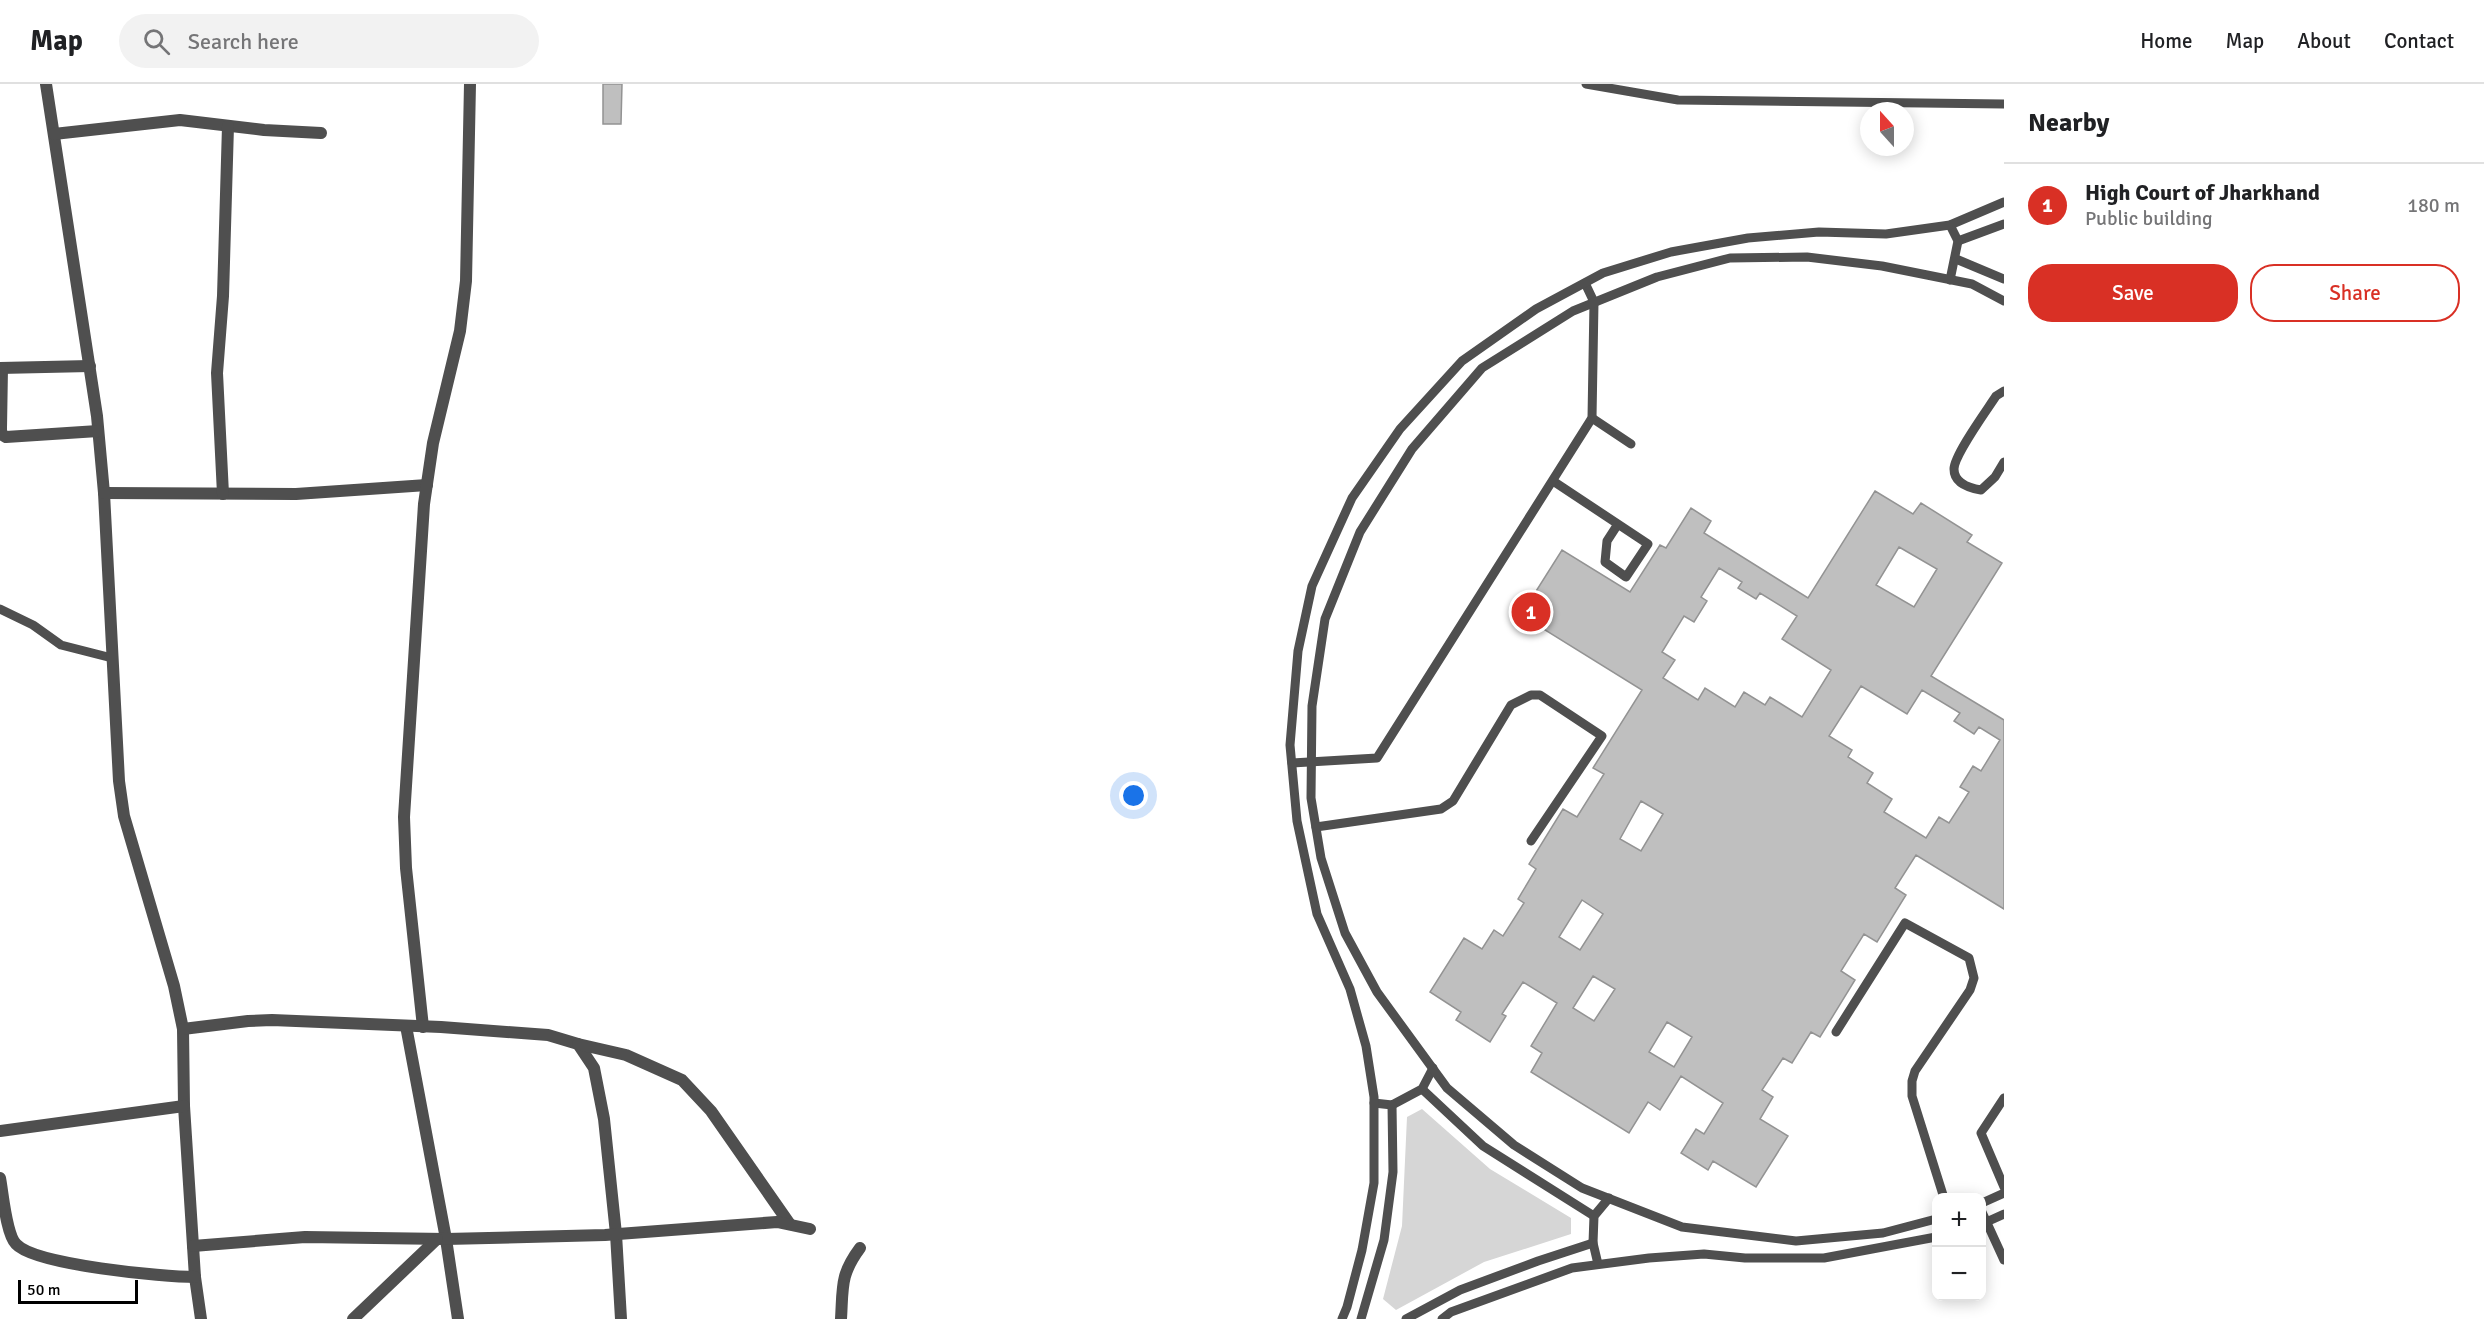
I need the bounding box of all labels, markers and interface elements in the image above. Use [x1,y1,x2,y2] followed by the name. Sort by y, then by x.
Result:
[119,14,539,68] search box
[30,24,83,58] text: Map
[140,25,173,58] icon: search
[188,28,299,55] text: Search here
[2140,28,2193,54] text: Home
[2226,28,2264,54] text: Map
[2297,28,2351,54] text: About
[2384,28,2454,54] text: Contact
[1860,102,1914,156] north arrow
[2028,107,2109,139] text: Nearby
[2085,179,2320,206] text: High Court of Jharkhand
[2042,193,2053,218] text: 1
[2407,193,2460,218] text: 180 m
[2085,206,2213,231] text: Public building
[2028,264,2238,322] button: Save
[2250,264,2460,322] button: Share
[1512,590,1550,634] pin: 1
[1119,781,1148,810] your location
[1932,1193,1986,1301] map controls
[1932,1193,1986,1247] button: +
[1932,1247,1986,1301] button: −
[18,1277,138,1304] scale bar
[27,1280,61,1300] text: 50 m

